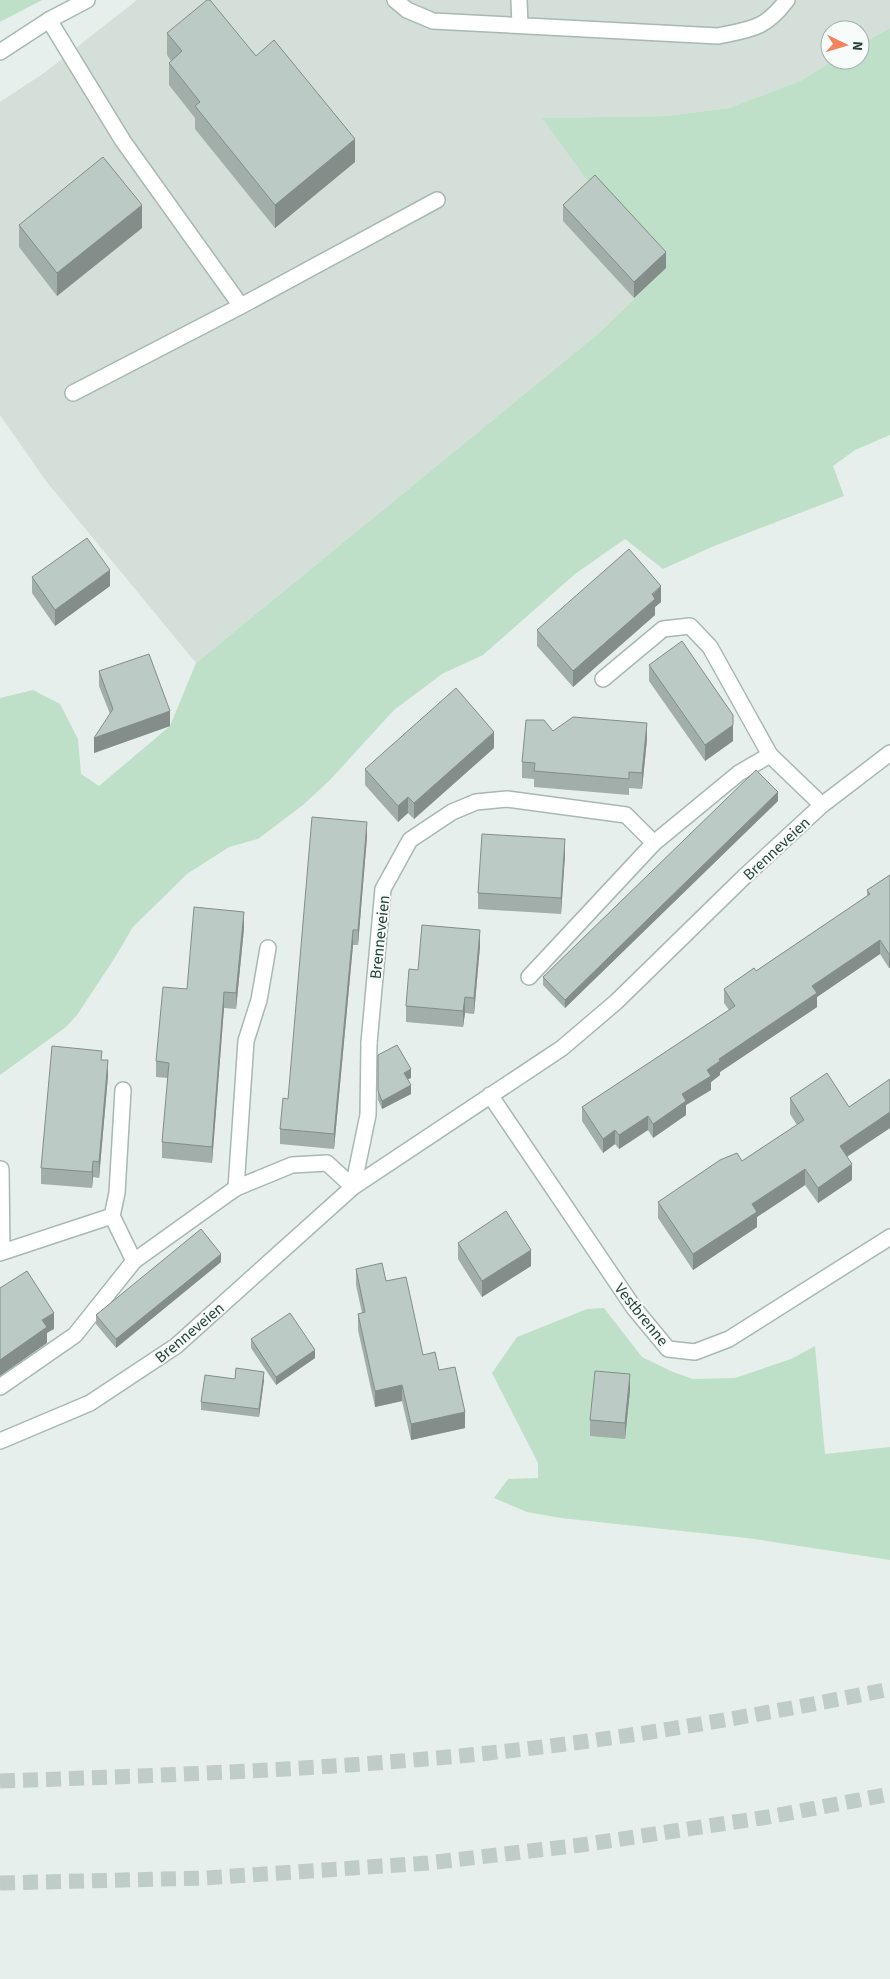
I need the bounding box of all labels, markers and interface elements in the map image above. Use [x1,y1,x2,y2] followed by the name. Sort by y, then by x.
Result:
[820,20,870,70] north arrow
[847,41,867,52] text: N
[738,812,815,886] street label: Brenneveien
[365,894,395,980] street label: Brenneveien
[609,1278,674,1351] street label: Vestbrenne
[150,1297,229,1368] street label: Brenneveien

